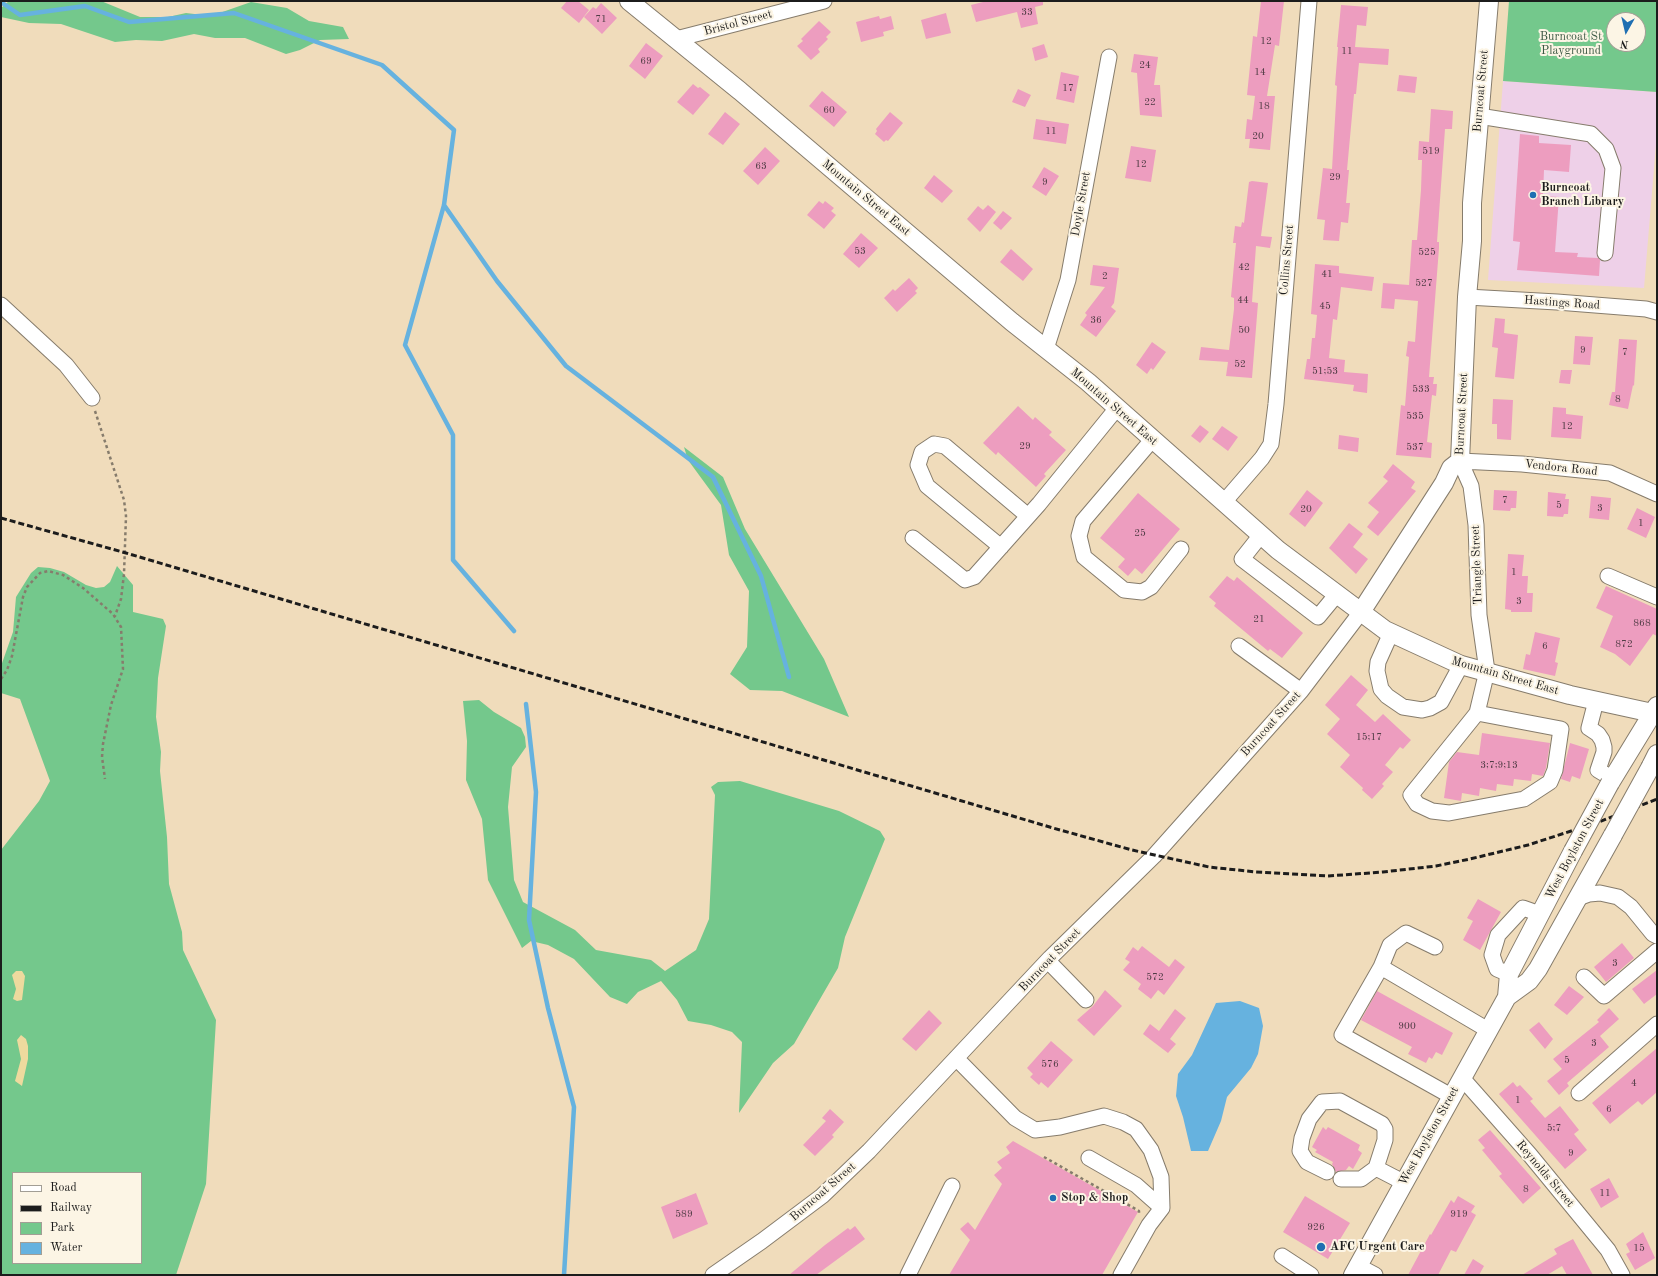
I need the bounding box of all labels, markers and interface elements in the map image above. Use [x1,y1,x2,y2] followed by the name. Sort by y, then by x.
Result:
[1021,6,1033,18] house number: 33
[702,7,774,39] street label: Bristol Street
[1606,12,1646,52] north arrow
[595,13,607,25] house number: 71
[1540,30,1602,58] park label: Burncoat St Playground
[1260,35,1272,47] house number: 12
[1619,37,1629,49] text: N
[1341,45,1353,57] house number: 11
[1470,49,1492,133] street label: Burncoat Street
[640,55,652,67] house number: 69
[1139,59,1151,71] house number: 24
[1254,66,1266,78] house number: 14
[1062,82,1074,94] house number: 17
[1144,96,1156,108] house number: 22
[1258,100,1270,112] house number: 18
[823,104,835,116] house number: 60
[1045,125,1057,137] house number: 11
[1252,130,1264,142] house number: 20
[1422,145,1440,157] house number: 519
[819,157,913,239] street label: Mountain Street East
[1135,158,1147,170] house number: 12
[755,160,767,172] house number: 63
[1068,170,1094,238] street label: Doyle Street
[1329,171,1341,183] house number: 29
[1042,176,1048,188] house number: 9
[1541,181,1624,209] place label: Burncoat Branch Library
[1528,190,1538,200] marker: Burncoat Branch Library
[1277,224,1297,296] street label: Collins Street
[854,245,866,257] house number: 53
[1418,246,1436,258] house number: 525
[1238,261,1250,273] house number: 42
[1321,268,1333,280] house number: 41
[1102,270,1108,282] house number: 2
[1415,277,1433,289] house number: 527
[1523,293,1601,313] street label: Hastings Road
[1237,294,1249,306] house number: 44
[1319,300,1331,312] house number: 45
[1090,314,1102,326] house number: 36
[1238,324,1250,336] house number: 50
[1580,344,1586,356] house number: 9
[1622,346,1628,358] house number: 7
[1234,358,1246,370] house number: 52
[1067,365,1161,449] street label: Mountain Street East
[1312,365,1338,377] house number: 51;53
[1453,372,1471,456] street label: Burncoat Street
[1412,383,1430,395] house number: 533
[1615,393,1621,405] house number: 8
[1406,410,1424,422] house number: 535
[1561,420,1573,432] house number: 12
[1019,440,1031,452] house number: 29
[1406,441,1424,453] house number: 537
[1524,457,1598,479] street label: Vendora Road
[1502,494,1508,506] house number: 7
[1556,499,1562,511] house number: 5
[1597,502,1603,514] house number: 3
[1300,503,1312,515] house number: 20
[1638,517,1644,529] house number: 1
[1468,525,1486,605] street label: Triangle Street
[1134,527,1146,539] house number: 25
[1511,566,1517,578] house number: 1
[1516,595,1522,607] house number: 3
[1253,613,1265,625] house number: 21
[1633,617,1651,629] house number: 868
[1615,638,1633,650] house number: 872
[1542,640,1548,652] house number: 6
[1450,654,1560,698] street label: Mountain Street East
[1238,689,1304,759] street label: Burncoat Street
[1356,731,1382,743] house number: 15;17
[1480,759,1518,771] house number: 3;7;9;13
[1543,797,1607,901] street label: West Boylston Street
[1016,925,1084,995] street label: Burncoat Street
[1612,957,1618,969] house number: 3
[1146,971,1164,983] house number: 572
[1398,1020,1416,1032] house number: 900
[1591,1037,1597,1049] house number: 3
[1564,1054,1570,1066] house number: 5
[1041,1058,1059,1070] house number: 576
[1631,1077,1637,1089] house number: 4
[1396,1084,1462,1188] street label: West Boylston Street
[1515,1094,1521,1106] house number: 1
[1606,1103,1612,1115] house number: 6
[1547,1122,1561,1134] house number: 5;7
[1513,1138,1577,1210] street label: Reynolds Street
[1568,1147,1574,1159] house number: 9
[787,1159,859,1225] street label: Burncoat Street
[12,1172,142,1264] legend
[50,1182,77,1194] text: Road
[1523,1183,1529,1195] house number: 8
[1599,1187,1611,1199] house number: 11
[1061,1191,1128,1205] place label: Stop & Shop
[1048,1193,1058,1203] marker: Stop & Shop
[50,1202,92,1214] text: Railway
[675,1208,693,1220] house number: 589
[1450,1208,1468,1220] house number: 919
[1307,1221,1325,1233] house number: 926
[50,1222,75,1234] text: Park
[1330,1240,1425,1254] place label: AFC Urgent Care
[1315,1241,1327,1253] marker: AFC Urgent Care
[50,1242,82,1254] text: Water
[1633,1242,1645,1254] house number: 15

